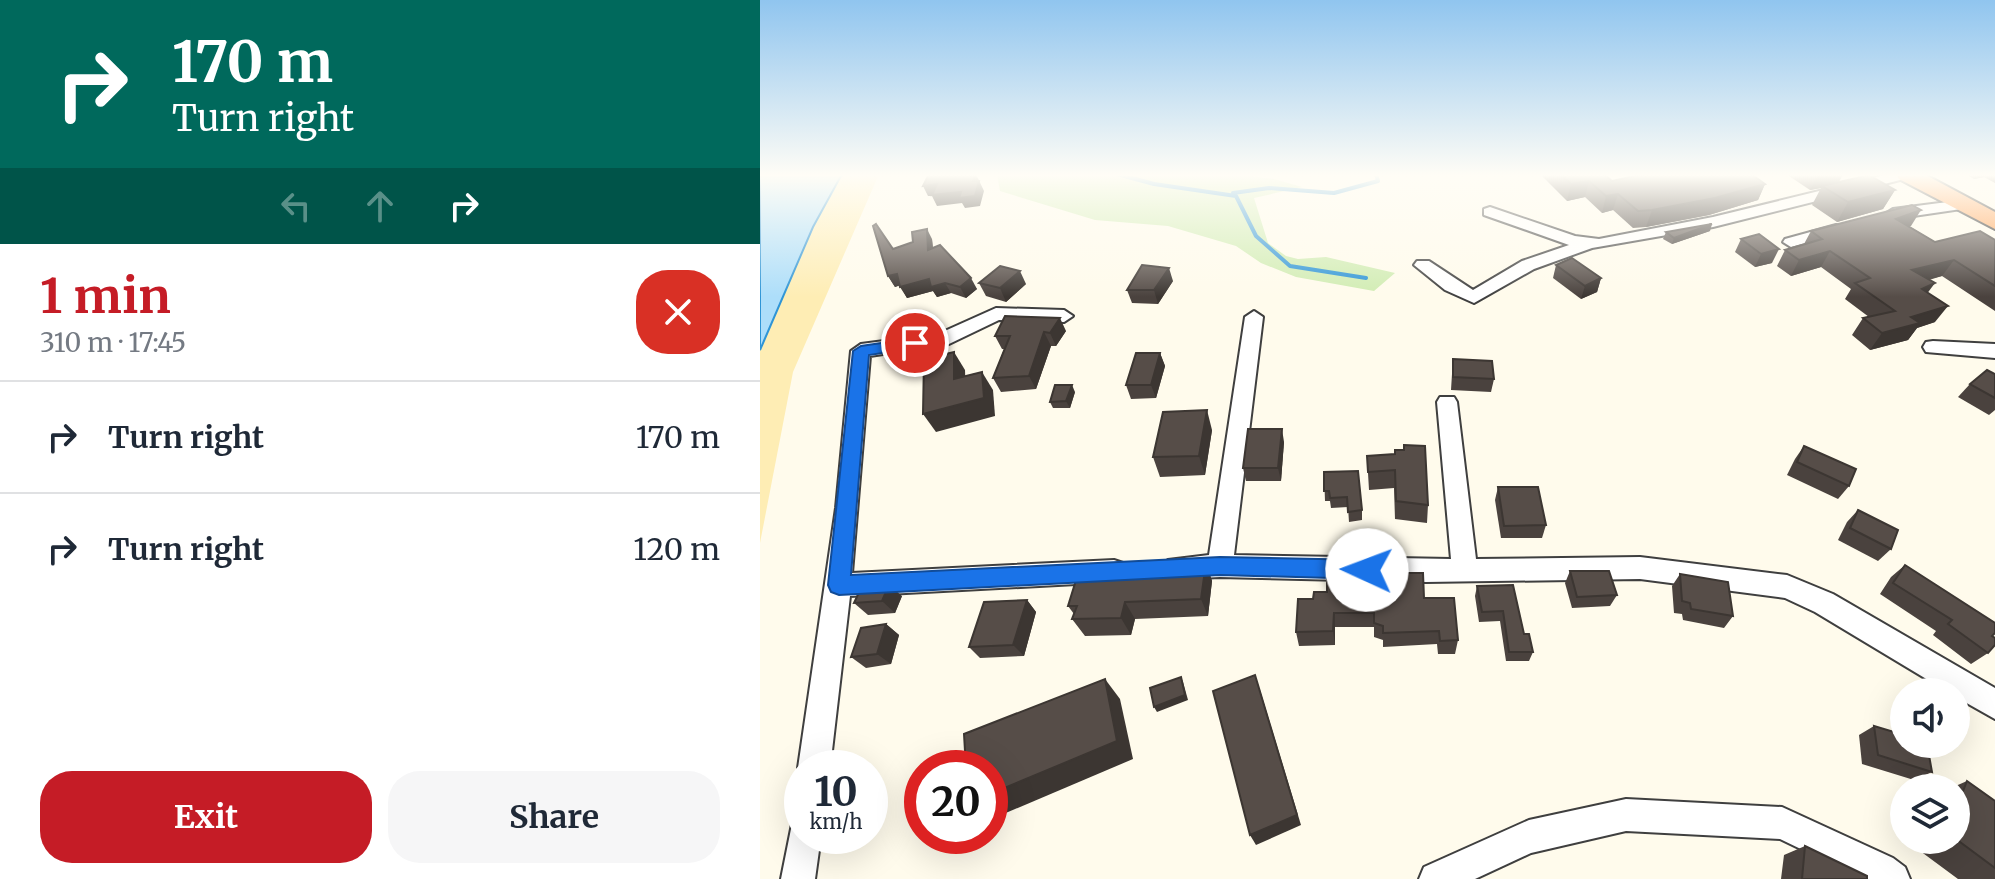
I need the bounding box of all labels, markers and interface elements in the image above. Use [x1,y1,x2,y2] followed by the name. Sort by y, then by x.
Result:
[172,27,333,97] text: 170 m
[40,32,144,136] icon: right
[172,96,354,141] text: Turn right
[274,184,318,228] icon: left
[358,184,402,228] icon: ahead
[442,184,486,228] icon: right
[40,266,171,326] text: 1 min
[636,270,720,354] button: close
[881,309,949,377] pin
[893,321,937,365] icon: arrive
[40,326,186,359] text: 310 m · 17:45
[40,415,84,459] icon: right
[108,418,264,456] text: Turn right
[636,418,720,456] text: 170 m
[40,527,84,571] icon: right
[1325,528,1409,612] position arrow
[108,530,264,568] text: Turn right
[633,530,720,568] text: 120 m
[1890,678,1970,854] map controls
[1890,678,1970,758] button: sound
[904,750,1008,854] speed limit sign: 20
[814,767,858,817] text: 10
[40,771,372,863] button: Exit
[388,771,720,863] button: Share
[1890,774,1970,854] button: layers
[810,809,862,834] text: km/h

